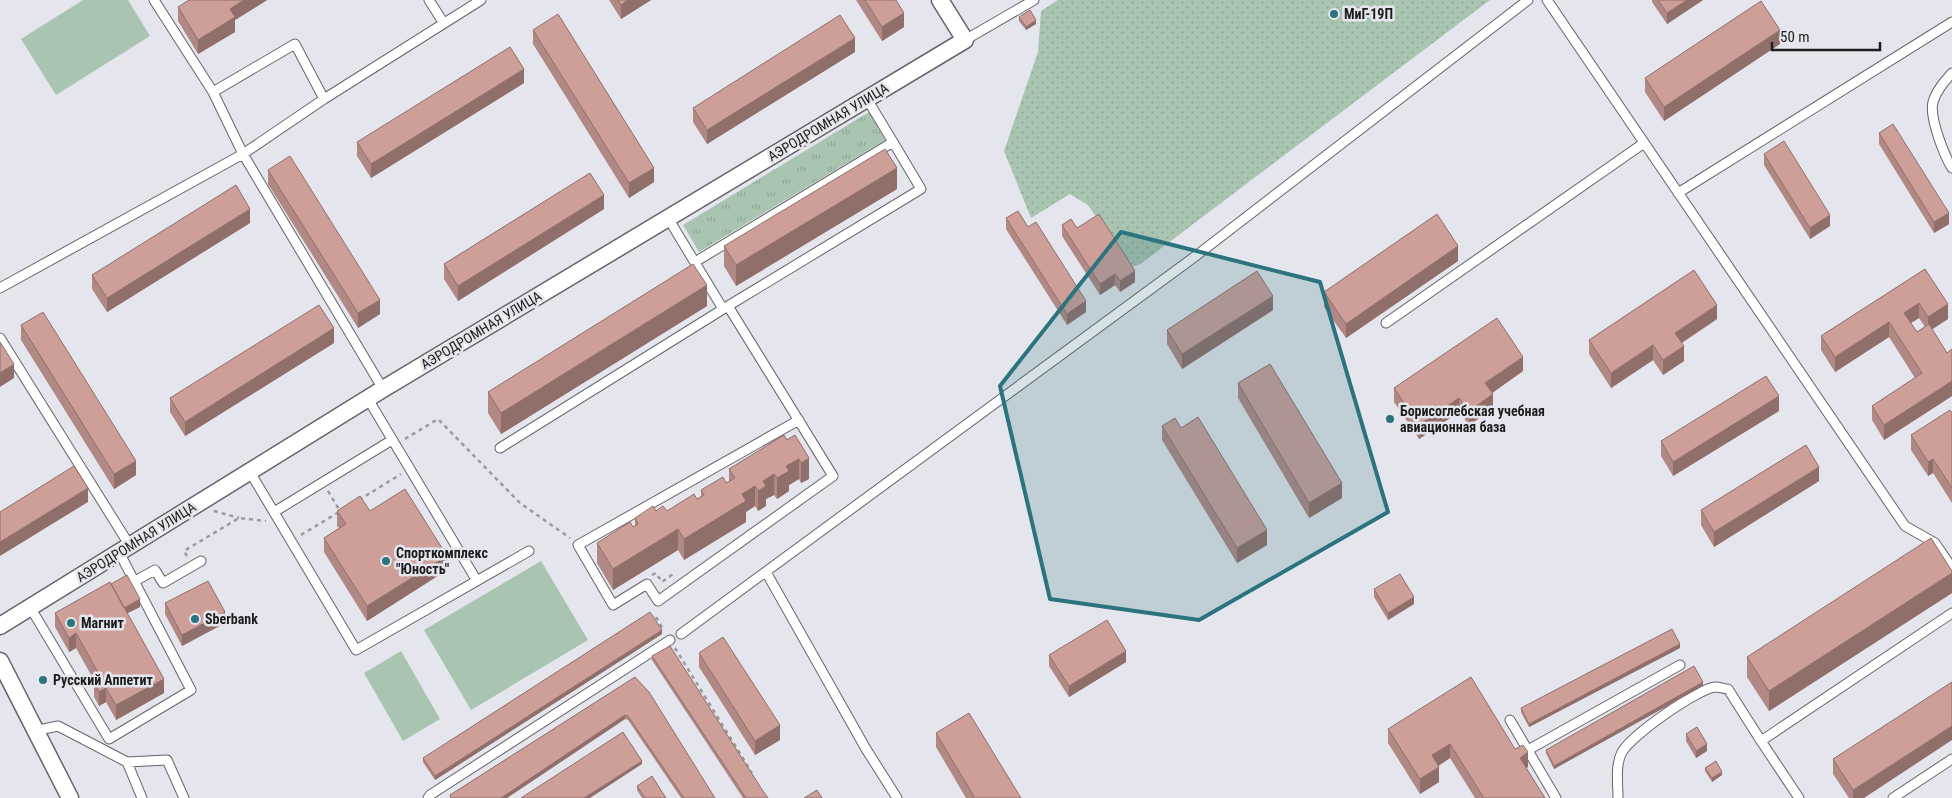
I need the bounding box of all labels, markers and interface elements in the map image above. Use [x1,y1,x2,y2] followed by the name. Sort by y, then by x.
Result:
[1344,6,1393,22] place label: МиГ-19П
[1328,8,1340,20] marker: МиГ-19П
[1772,20,1880,52] scale bar
[1780,28,1810,46] text: 50 m
[765,80,891,164] street label: АЭРОДРОМНАЯ УЛИЦА
[418,288,544,372] street label: АЭРОДРОМНАЯ УЛИЦА
[1400,403,1545,435] place label: Борисоглебская учебная авиационная база
[1384,413,1396,425] marker: Борисоглебская учебная авиационная база
[73,499,199,585] street label: АЭРОДРОМНАЯ УЛИЦА
[396,545,489,577] place label: Спорткомплекс "Юность"
[380,555,392,567] marker: Спорткомплекс "Юность"
[205,611,258,627] place label: Sberbank
[189,613,201,625] marker: Sberbank
[81,615,124,631] place label: Магнит
[65,617,77,629] marker: Магнит
[53,672,153,688] place label: Русский Аппетит
[37,674,49,686] marker: Русский Аппетит

